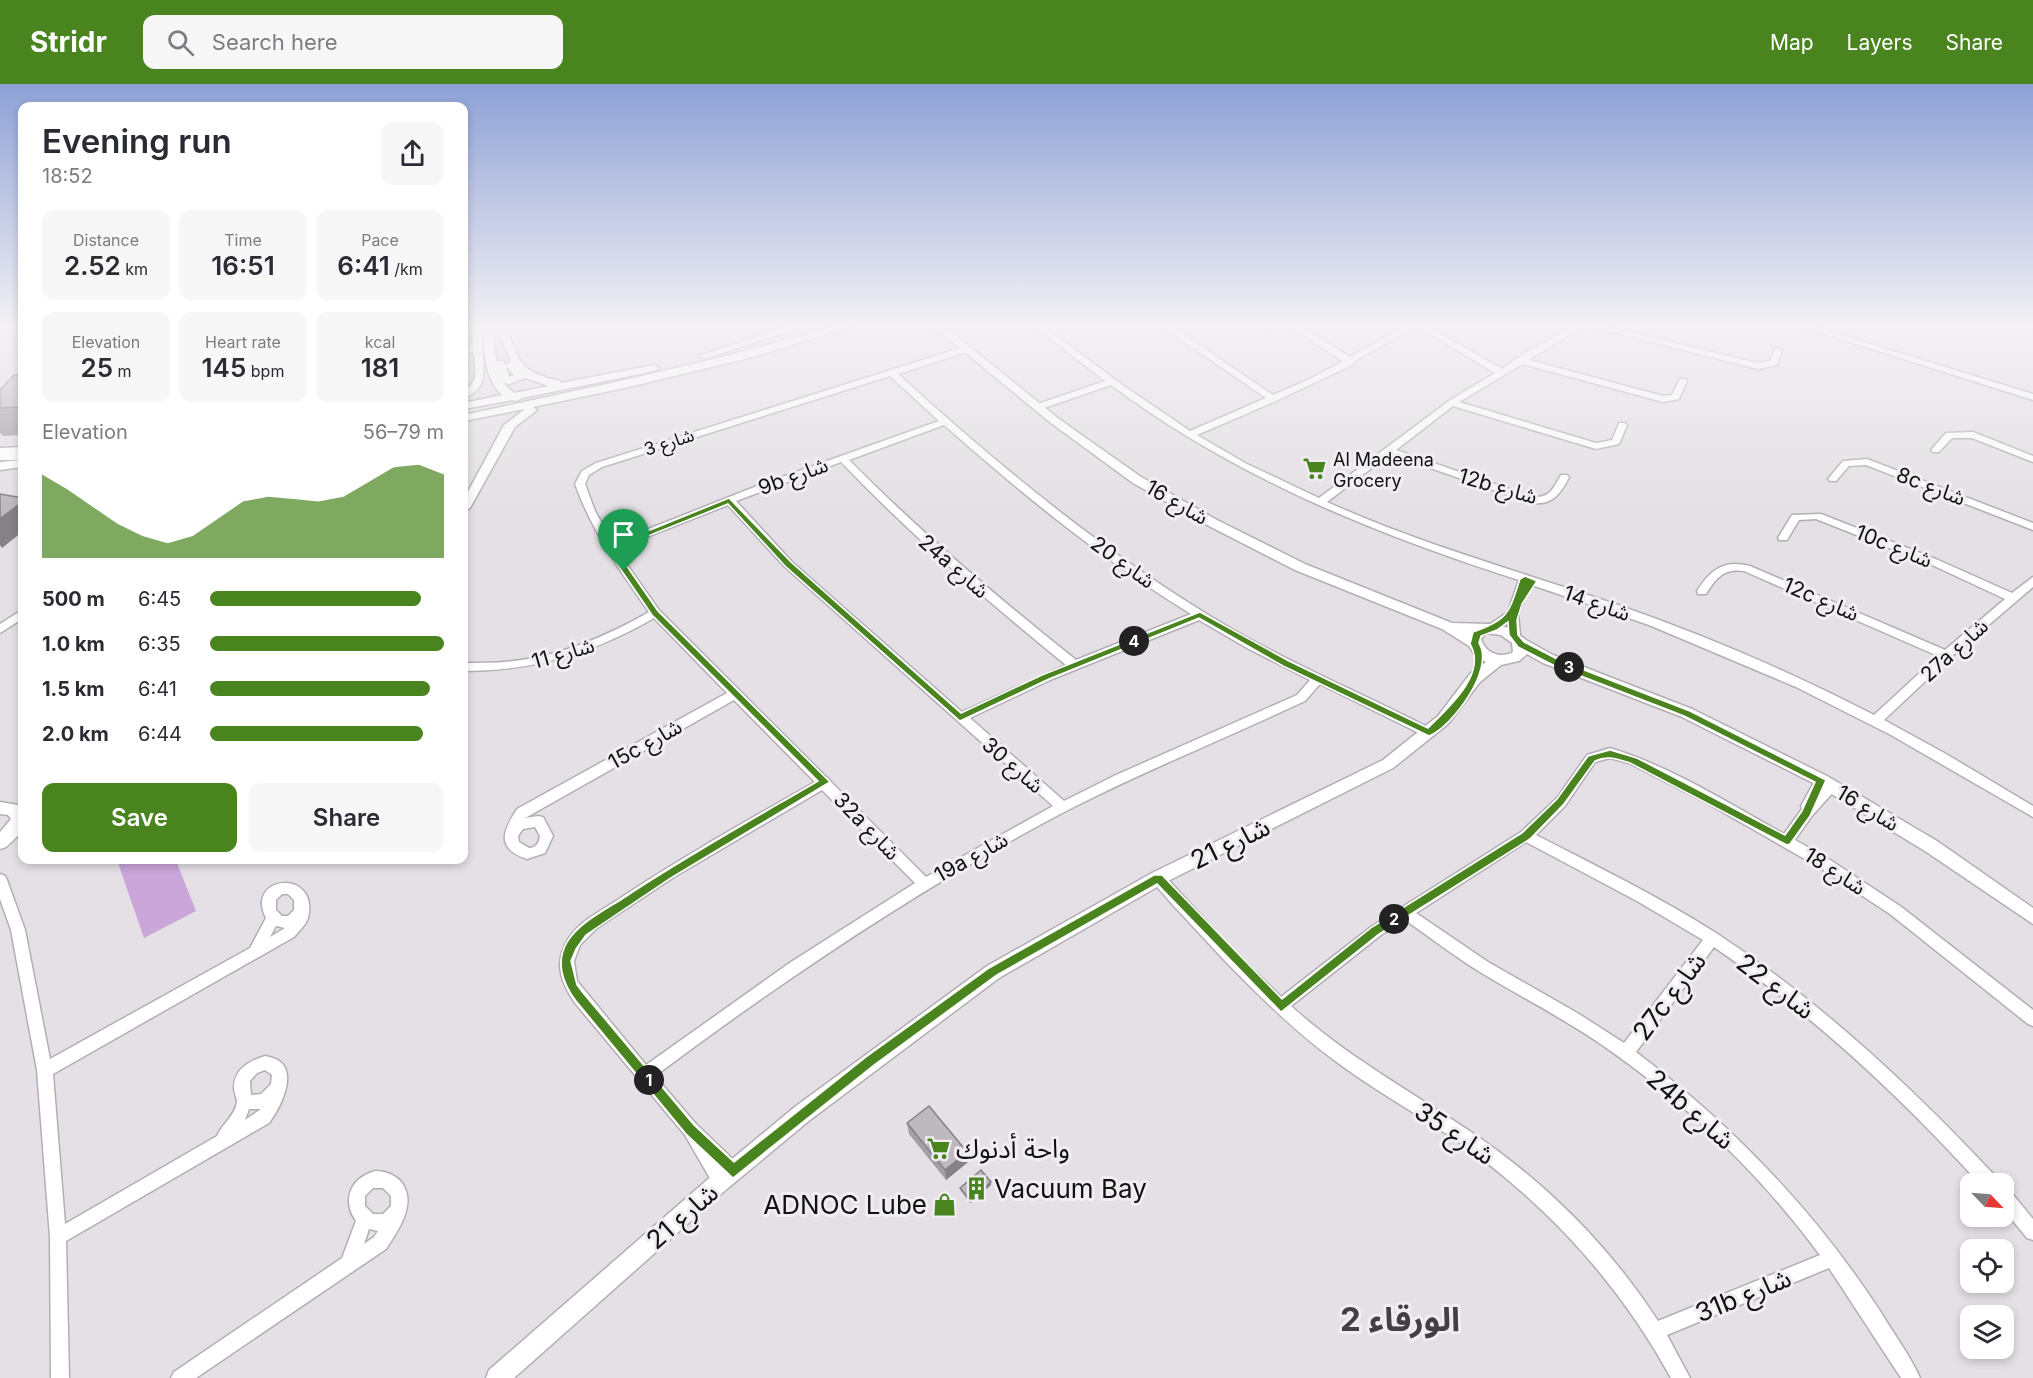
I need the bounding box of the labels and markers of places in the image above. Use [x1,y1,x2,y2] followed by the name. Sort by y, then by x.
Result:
[1333,449,1434,491] place label: Al Madeena Grocery
[1302,456,1328,482] supermarket icon: Al Madeena Grocery
[598,509,649,571] pin
[1119,626,1149,656] pin: 4
[1554,652,1584,682] pin: 3
[1379,904,1409,934] pin: 2
[634,1065,664,1095] pin: 1
[956,1132,1070,1164] place label: واحة أدنوك
[925,1135,951,1161] supermarket icon: واحة أدنوك
[994,1173,1147,1204] place label: Vacuum Bay
[963,1175,989,1201] building icon: Vacuum Bay
[763,1189,927,1220] place label: ADNOC Lube
[932,1191,958,1217] shop icon: ADNOC Lube

